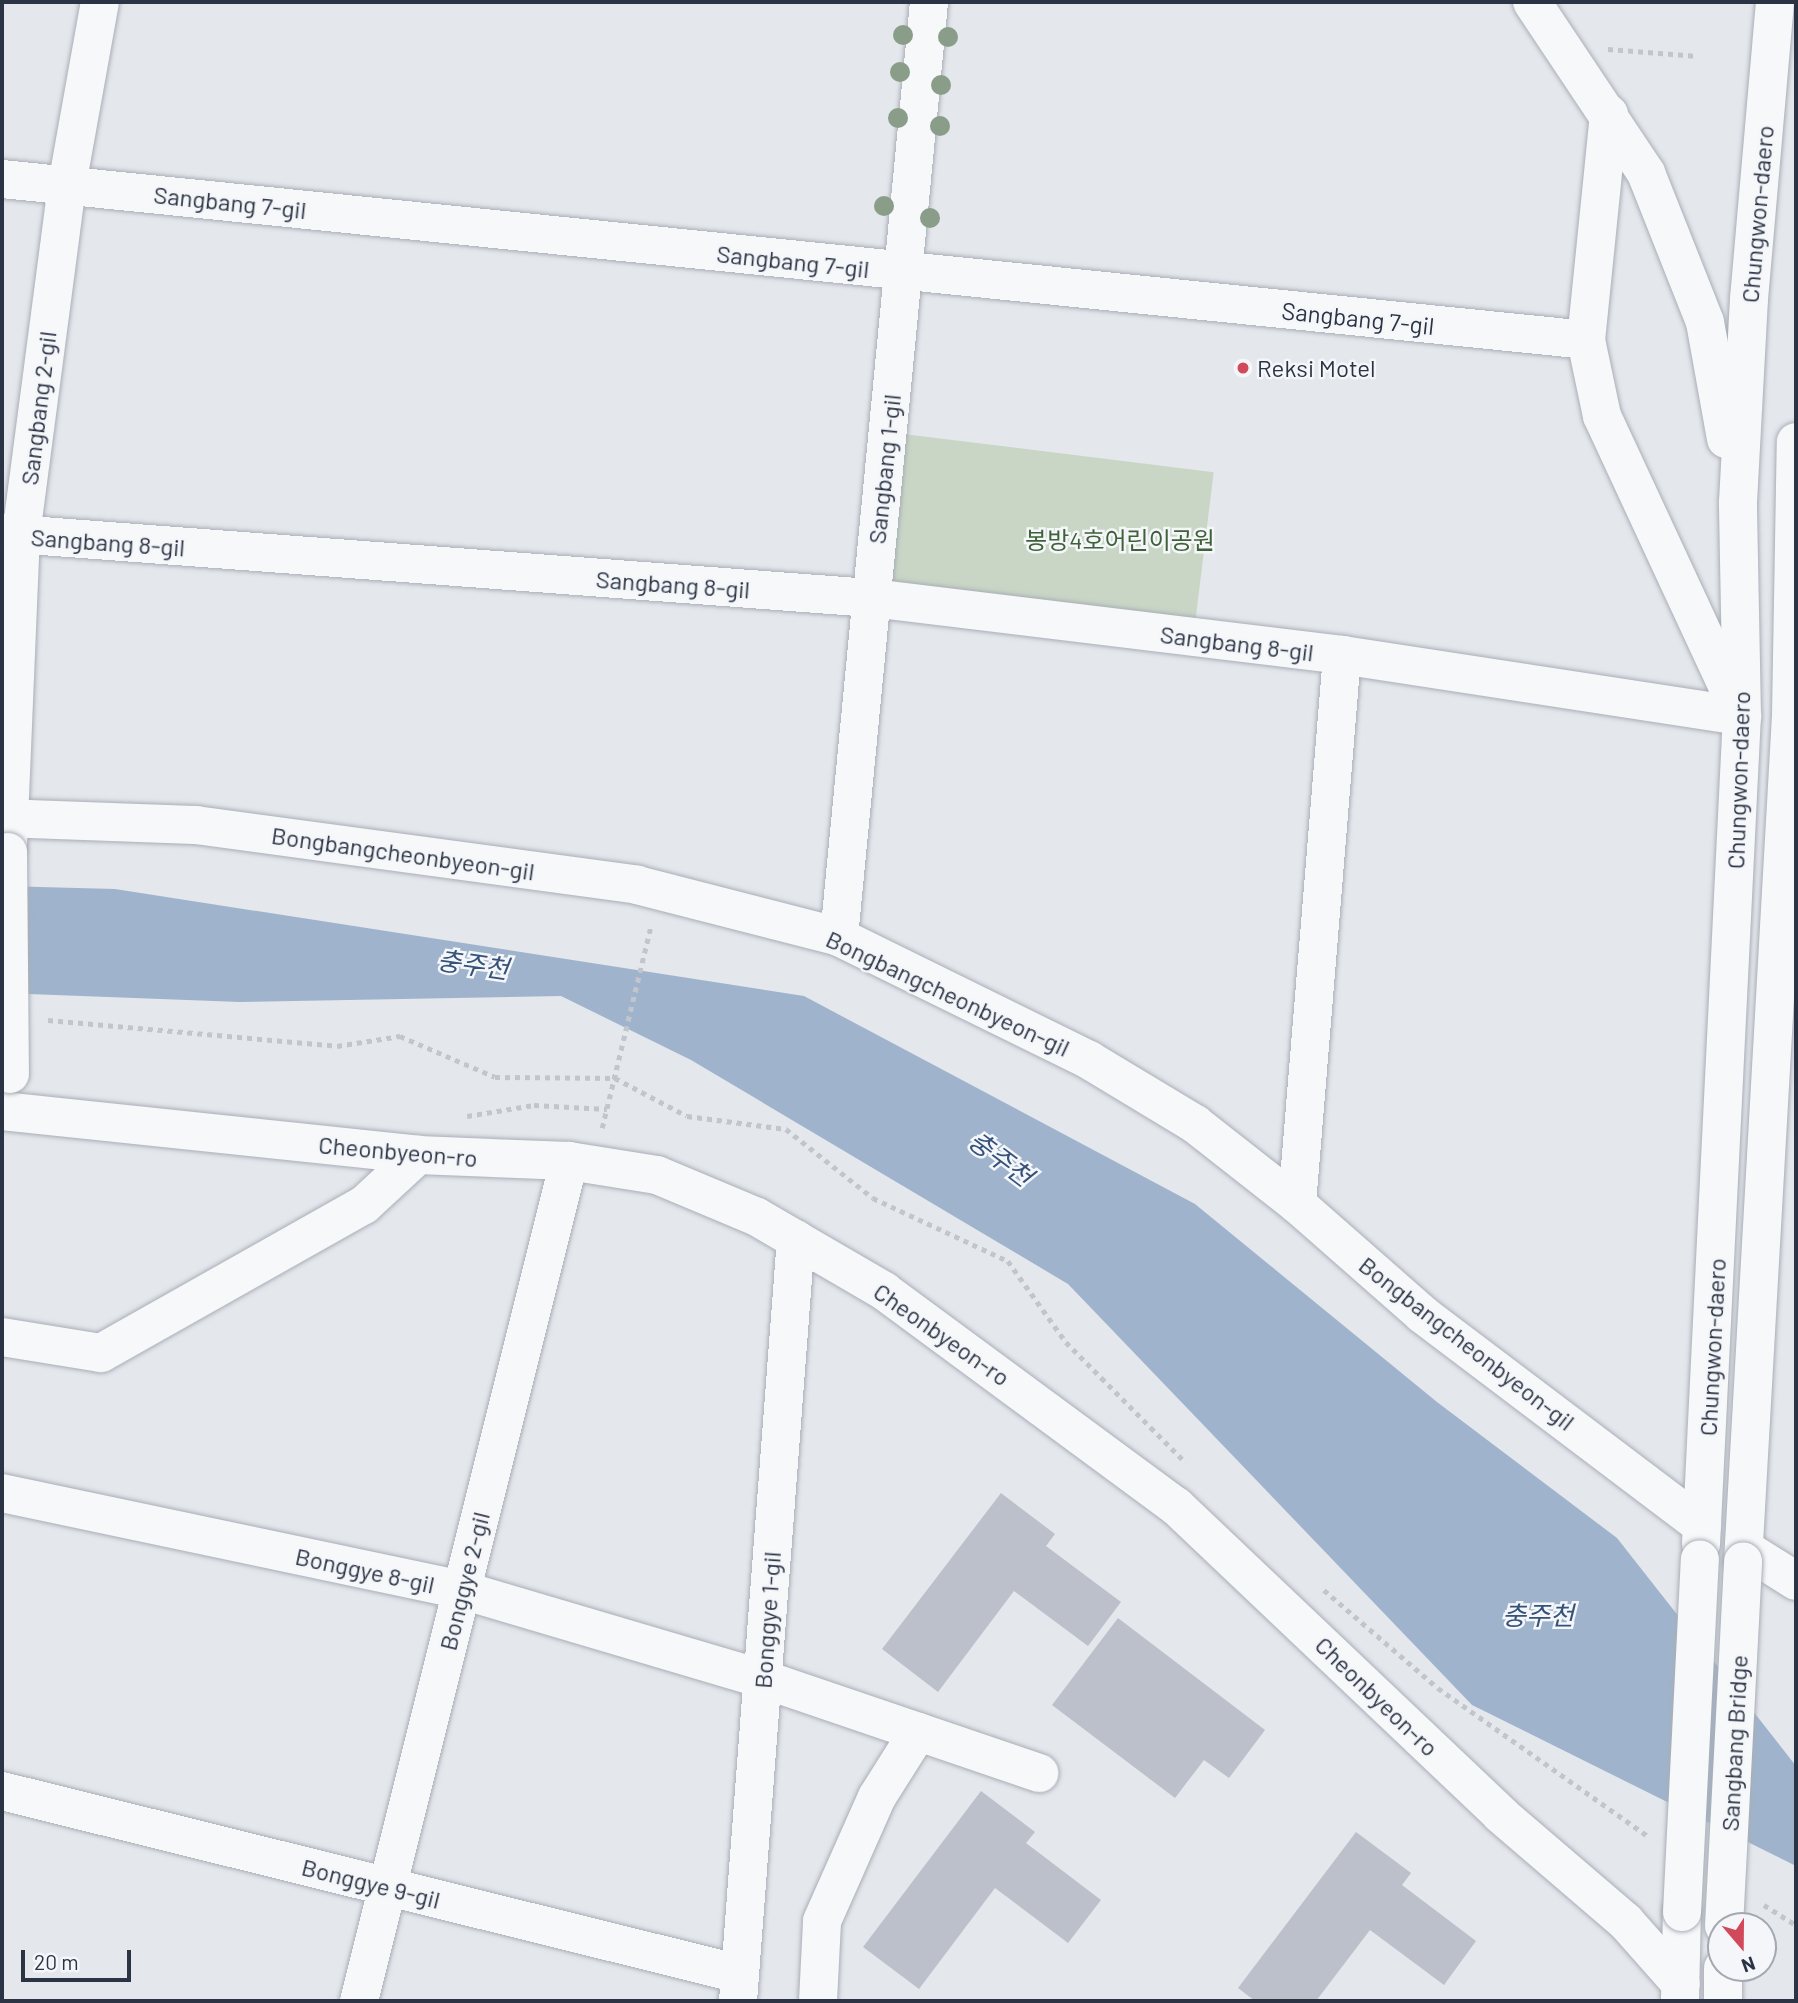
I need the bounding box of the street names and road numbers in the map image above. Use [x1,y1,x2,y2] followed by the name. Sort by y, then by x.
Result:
[1735,124,1779,304] street label: Chungwon-daero
[152,180,308,224] street label: Sangbang 7-gil
[715,239,871,283] street label: Sangbang 7-gil
[1280,296,1436,340] street label: Sangbang 7-gil
[14,329,62,487] street label: Sangbang 2-gil
[862,393,906,545] street label: Sangbang 1-gil
[30,522,186,562] street label: Sangbang 8-gil
[595,564,751,604] street label: Sangbang 8-gil
[1159,619,1315,667] street label: Sangbang 8-gil
[1720,690,1756,870] street label: Chungwon-daero
[270,820,536,886] street label: Bongbangcheonbyeon-gil
[822,924,1074,1062] street label: Bongbangcheonbyeon-gil
[317,1130,479,1172] street label: Cheonbyeon-ro
[1354,1250,1580,1436] street label: Bongbangcheonbyeon-gil
[1693,1257,1731,1437] street label: Chungwon-daero
[868,1276,1016,1392] street label: Cheonbyeon-ro
[433,1509,495,1653] street label: Bonggye 2-gil
[293,1541,437,1599] street label: Bonggye 8-gil
[748,1550,786,1690] street label: Bonggye 1-gil
[1310,1630,1444,1762] street label: Cheonbyeon-ro
[1715,1654,1753,1832] street label: Sangbang Bridge
[299,1852,443,1914] street label: Bonggye 9-gil

